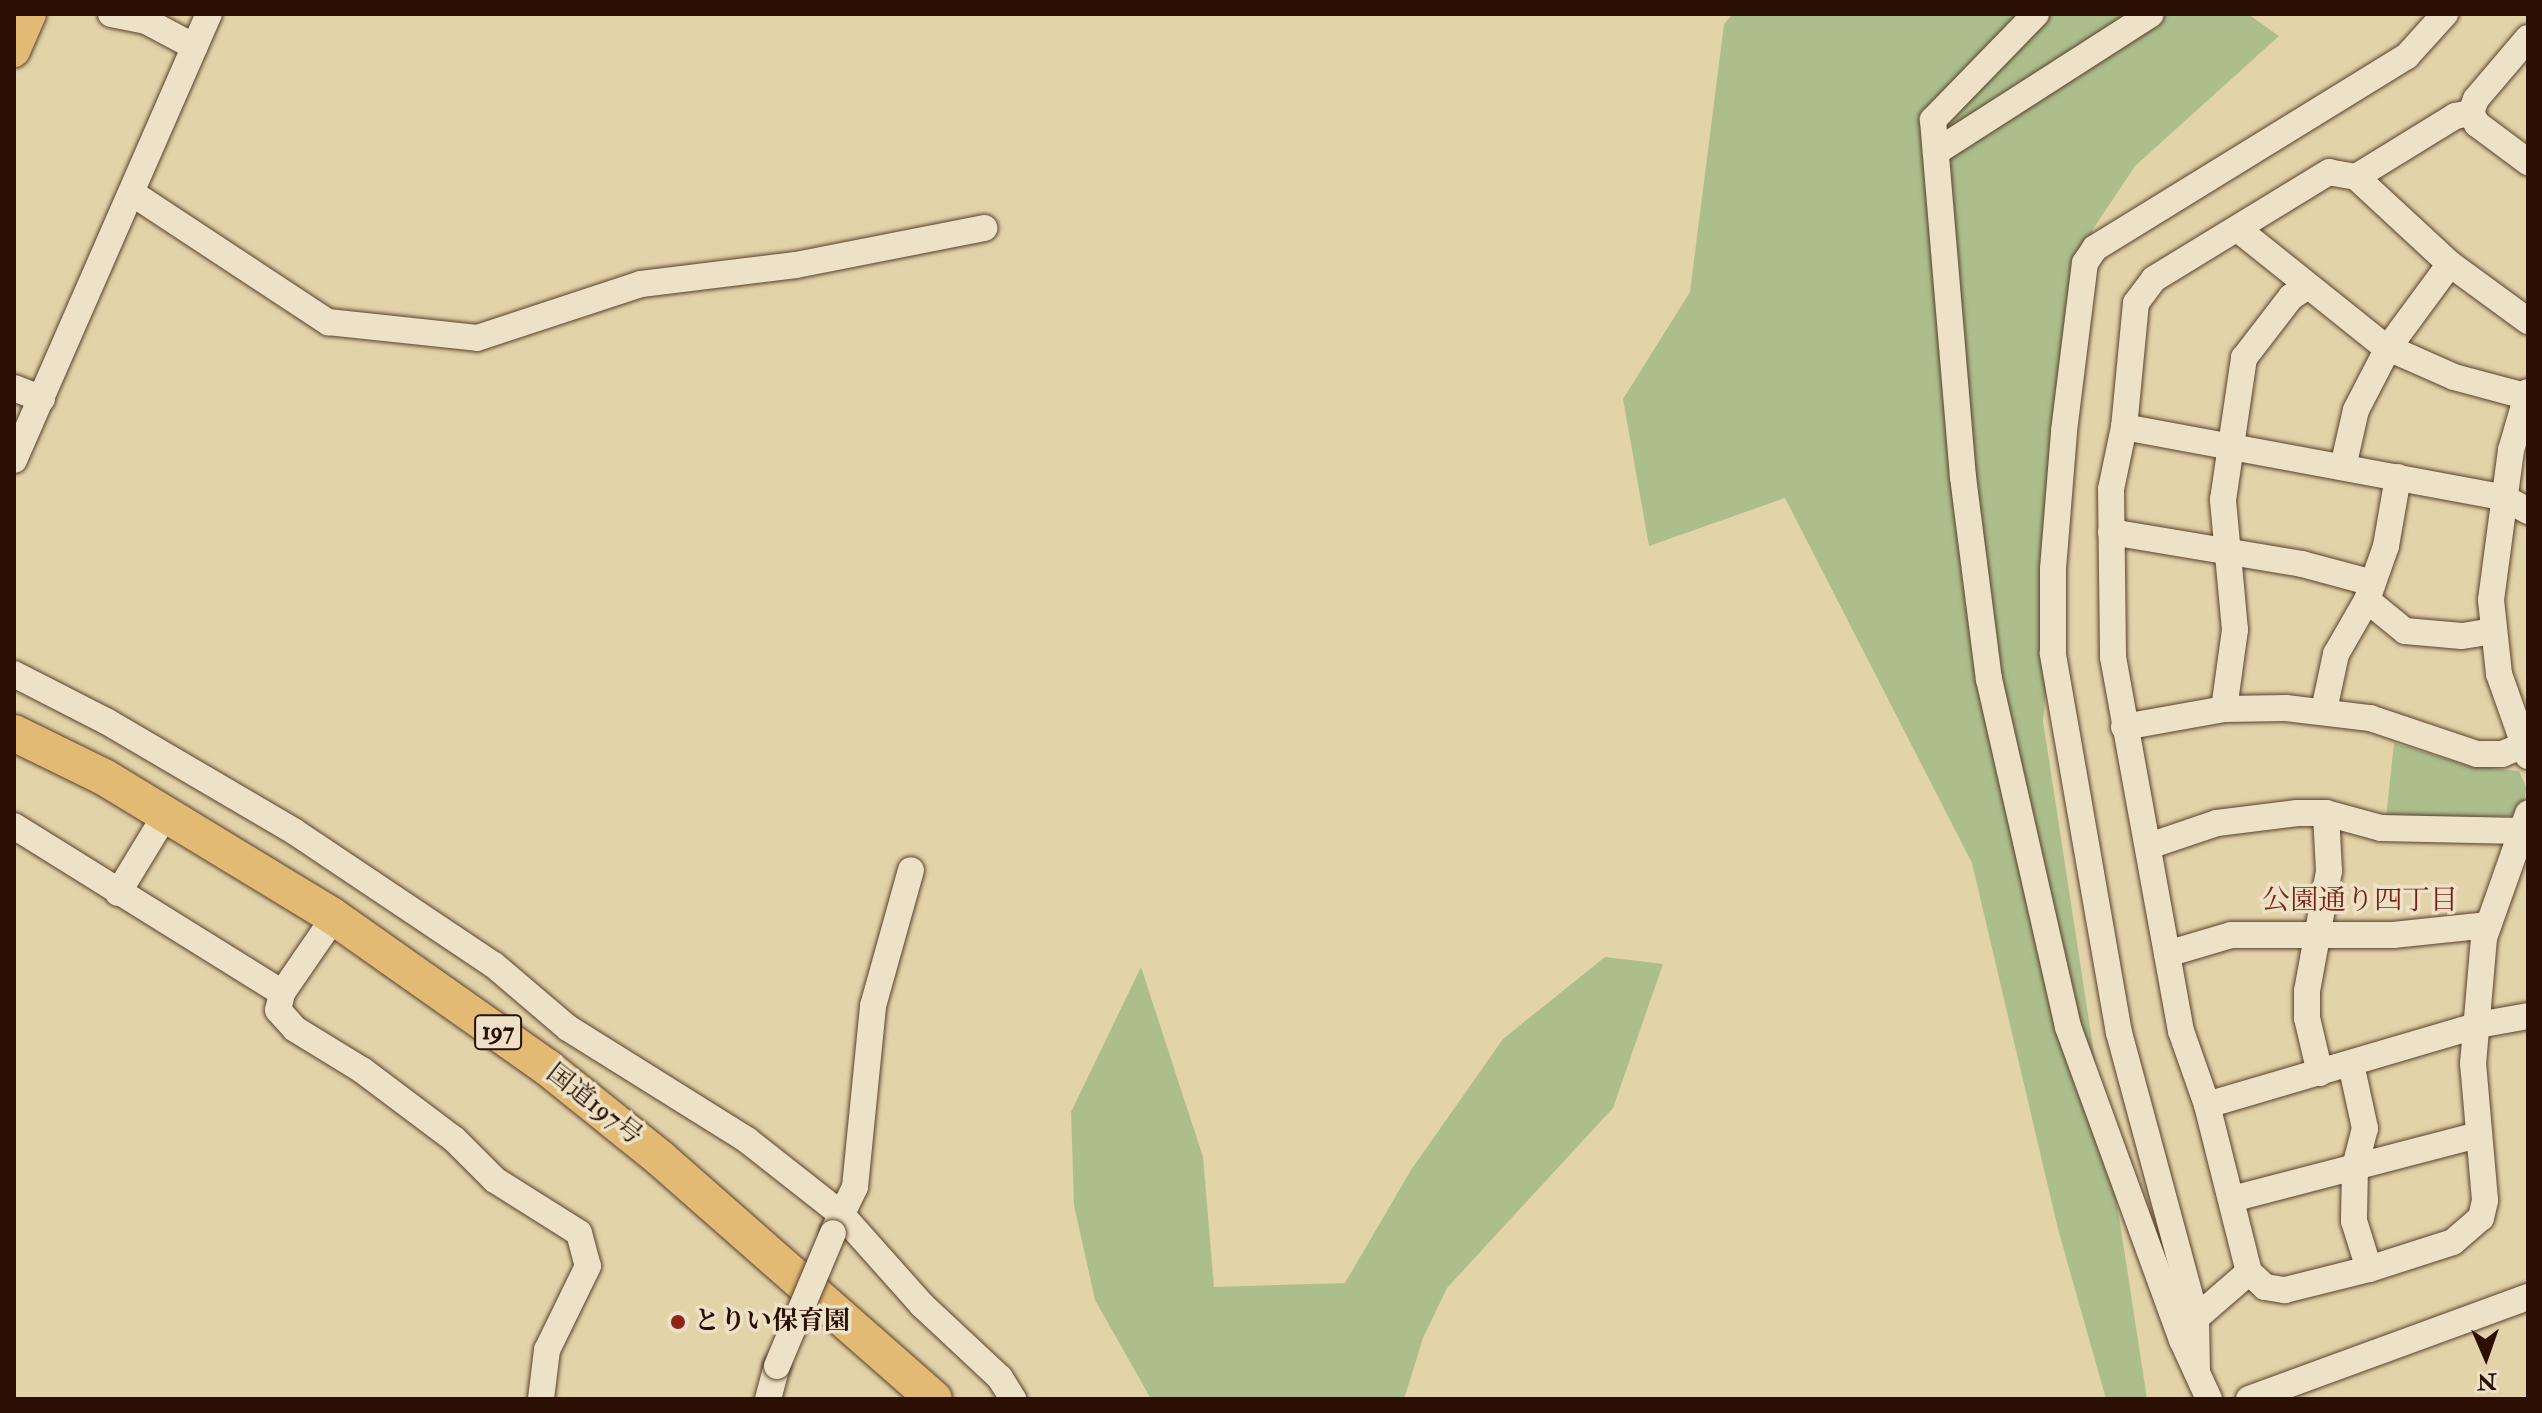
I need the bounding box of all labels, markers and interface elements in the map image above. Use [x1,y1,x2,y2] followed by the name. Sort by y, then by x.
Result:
[2262,884,2458,918] district label: 公園通り四丁目
[474,1012,522,1052] road number: 197
[540,1058,648,1152] street label: 国道197号
[694,1306,850,1338] place label: とりい保育園
[669,1313,687,1331] marker: とりい保育園
[2446,1317,2526,1397] north arrow
[2477,1367,2497,1395] text: N

